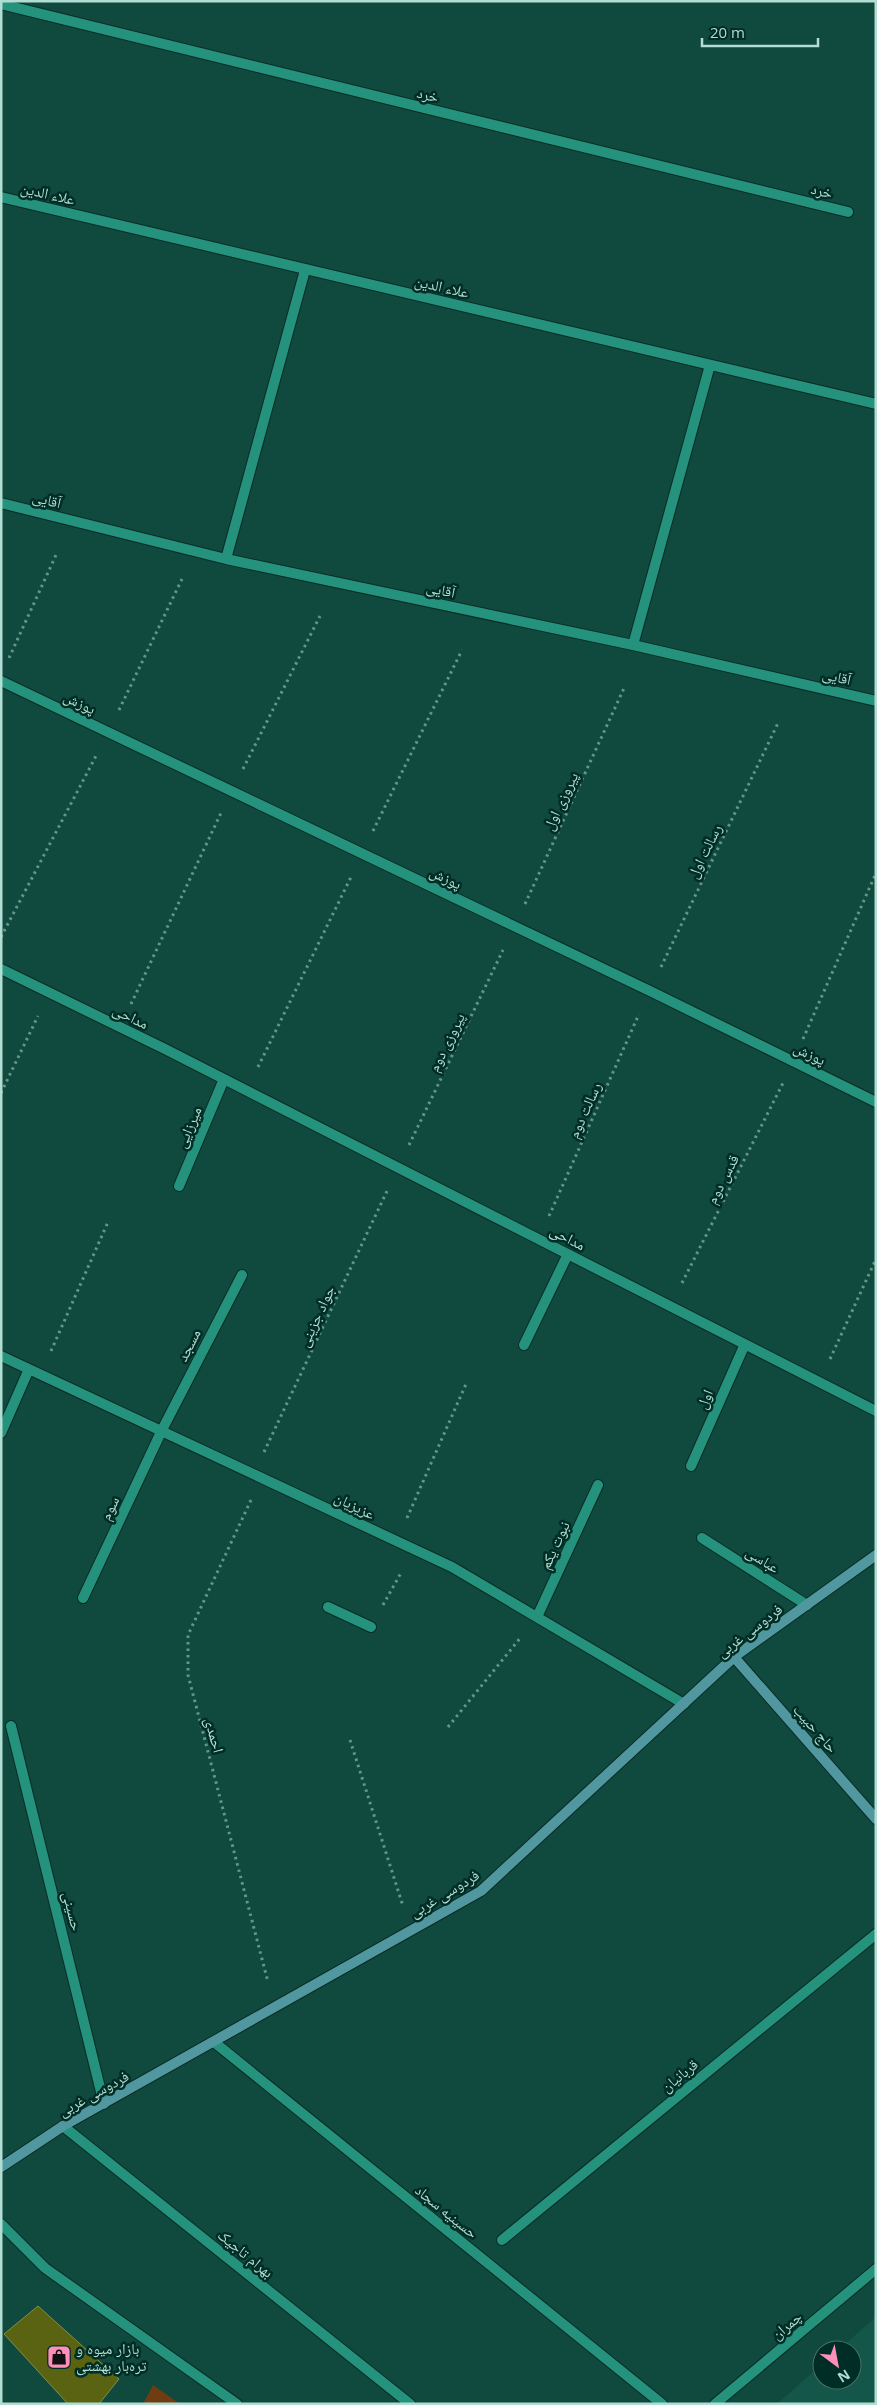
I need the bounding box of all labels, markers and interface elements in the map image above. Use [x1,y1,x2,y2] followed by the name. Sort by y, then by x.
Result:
[702,15,818,47] scale bar
[710,22,745,42] text: 20 m
[415,82,441,106] street label: خرد
[19,177,77,210] street label: علاء الدین
[809,178,835,202] street label: خرد
[413,270,471,303] street label: علاء الدین
[30,486,65,513] street label: آقایی
[424,576,458,603] street label: آقایی
[820,663,855,690] street label: آقایی
[60,686,99,719] street label: پوزش
[538,769,583,834] street label: پیروزی اول
[682,820,727,882] street label: رسالت اول
[426,861,465,894] street label: پوزش
[109,999,152,1034] street label: مداحی
[423,1009,470,1075] street label: پیروزی دوم
[790,1037,829,1070] street label: پوزش
[563,1079,606,1142] street label: رسالت دوم
[170,1103,207,1151] street label: میرزایی
[701,1151,744,1208] street label: قدس دوم
[546,1220,589,1255] street label: مداحی
[293,1282,340,1350] street label: جواد جزینی
[171,1325,205,1365] street label: مسجد
[691,1386,718,1412] street label: اول
[331,1487,379,1524] street label: عزیزیان
[95,1493,124,1524] street label: سوم
[534,1518,575,1573] street label: نبوت یکم
[742,1541,784,1578] street label: عباسی
[712,1599,787,1662] street label: فردوسی غربی
[789,1699,843,1758] street label: حاج حبیب
[200,1715,229,1755] street label: احمدی
[406,1864,483,1922] street label: فردوسی غربی
[58,1889,88,1933] street label: حسینی
[656,2054,702,2097] street label: قربانیان
[54,2065,132,2121] street label: فردوسی غربی
[411,2180,483,2243] street label: حسینیه سجاد
[213,2224,278,2282] street label: بهرام تاجیک
[766,2306,807,2344] street label: چمران
[76,2338,147,2376] place label: بازار میوه و تره‌بار بهشتی
[812,2340,862,2390] north arrow
[46,2344,72,2370] shop icon: بازار میوه و تره‌بار بهشتی
[834,2365,854,2388] text: N

